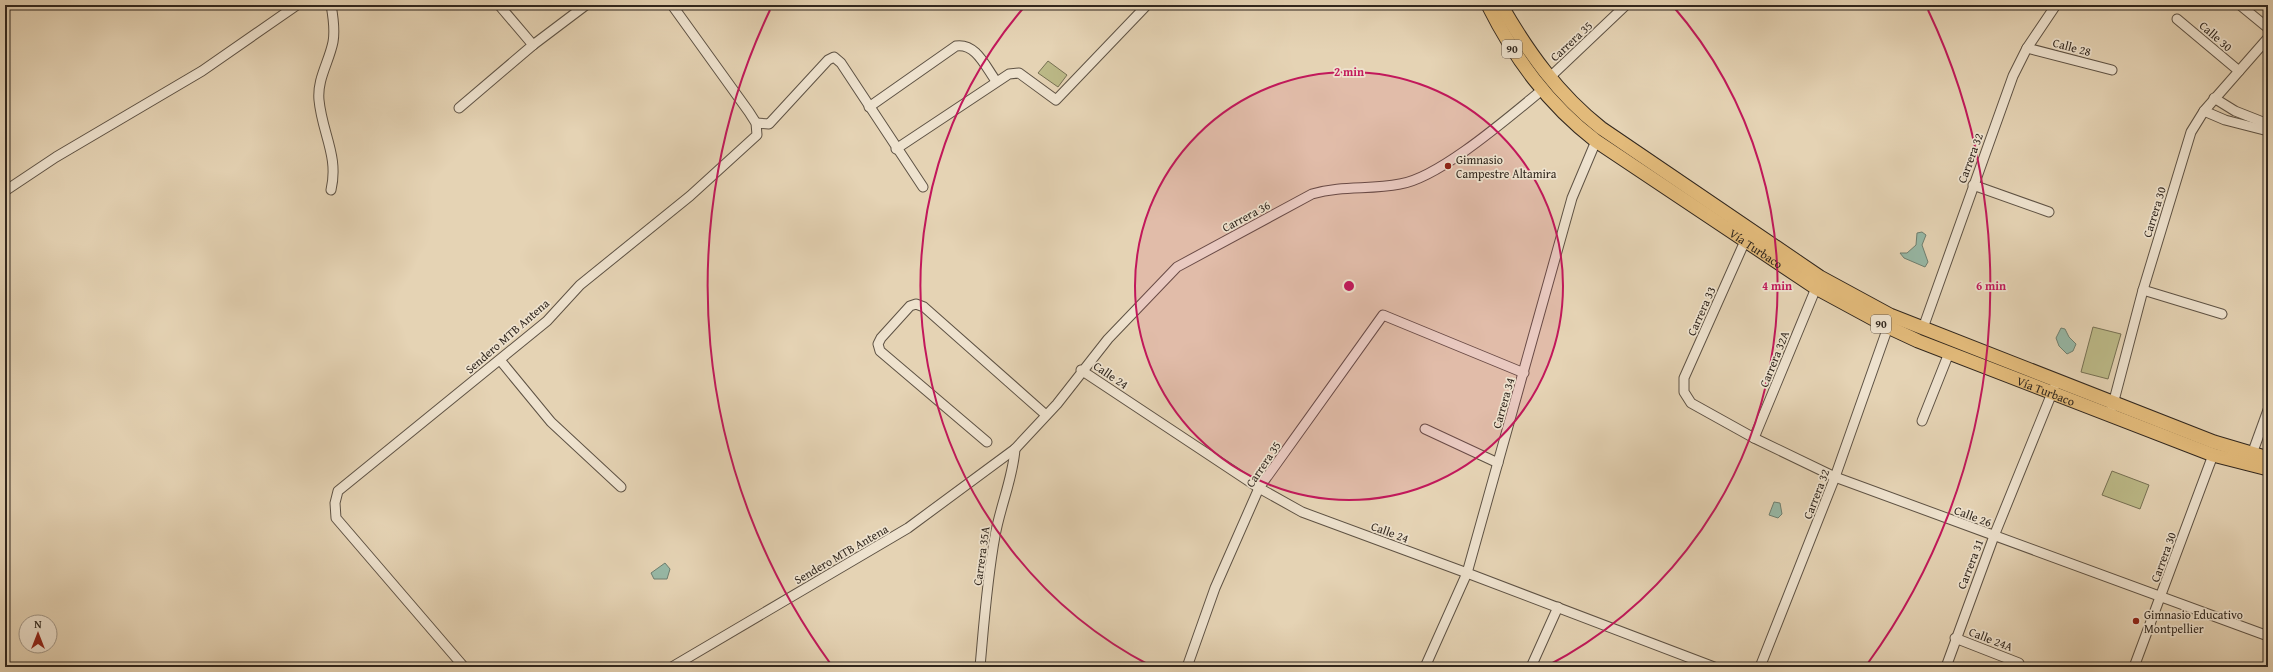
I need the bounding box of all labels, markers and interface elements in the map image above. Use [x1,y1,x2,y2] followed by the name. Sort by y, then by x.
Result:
[1546,17,1596,65] street label: Carrera 35
[2196,17,2236,55] street label: Calle 30
[2051,34,2093,60] street label: Calle 28
[1502,40,1522,58] road number: 90
[1334,63,1364,80] text: 2 min
[1953,130,1987,185] street label: Carrera 32
[1456,151,1557,182] place label: Gimnasio Campestre Altamira
[1443,161,1453,171] marker: Gimnasio Campestre Altamira
[2138,184,2170,239] street label: Carrera 30
[1219,196,1273,236] street label: Carrera 36
[1726,224,1786,272] street label: Vía Turbaco
[1762,277,1792,294] text: 4 min
[1976,277,2006,294] text: 6 min
[1342,279,1356,293] centre of rings
[1683,283,1719,338] street label: Carrera 33
[461,295,553,377] street label: Sendero MTB Antena
[1871,315,1891,333] road number: 90
[1755,328,1793,390] street label: Carrera 32A
[1090,357,1132,393] street label: Calle 24
[2014,372,2078,409] street label: Vía Turbaco
[1488,375,1518,430] street label: Carrera 34
[1241,437,1285,490] street label: Carrera 35
[1799,466,1833,521] street label: Carrera 32
[1952,501,1994,531] street label: Calle 26
[1369,517,1411,547] street label: Calle 24
[791,520,891,588] street label: Sendero MTB Antena
[968,525,994,587] street label: Carrera 35A
[2146,529,2180,584] street label: Carrera 30
[1953,536,1987,591] street label: Carrera 31
[2144,606,2243,637] place label: Gimnasio Educativo Montpellier
[18,614,58,654] north arrow
[34,616,42,632] text: N
[2131,616,2141,626] marker: Gimnasio Educativo Montpellier
[1966,623,2016,655] street label: Calle 24A

